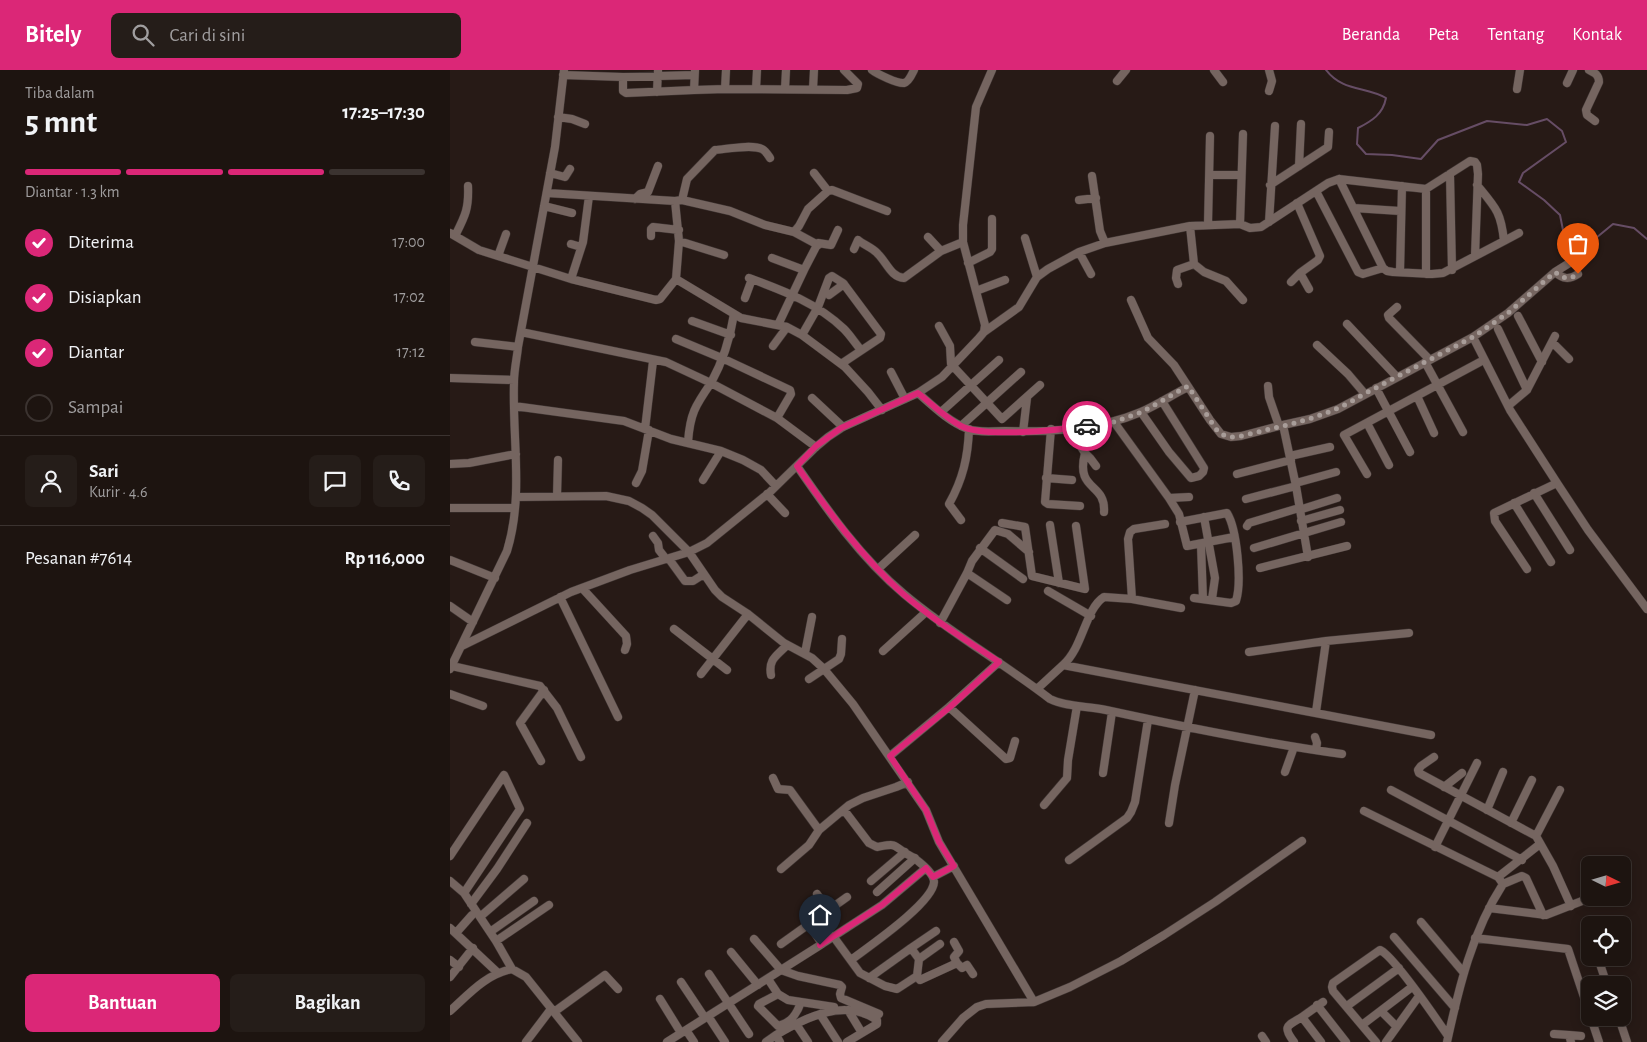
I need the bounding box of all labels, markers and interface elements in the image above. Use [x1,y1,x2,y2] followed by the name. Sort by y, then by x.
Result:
[111,13,461,58] search box
[129,21,157,49] icon: search
[25,23,81,47] text: Bitely
[169,26,245,45] text: Cari di sini
[1342,26,1400,44] text: Beranda
[1428,26,1459,44] text: Peta
[1487,26,1544,44] text: Tentang
[1572,26,1622,44] text: Kontak
[25,85,95,101] text: Tiba dalam
[342,103,425,122] text: 17:25–17:30
[25,106,97,138] text: 5 mnt
[25,184,120,200] text: Diantar · 1.3 km
[1557,223,1599,274] pin
[25,229,53,257] icon: check
[1564,230,1592,258] icon: bag
[68,233,134,252] text: Diterima
[392,234,425,250] text: 17:00
[25,284,53,312] icon: check
[68,288,142,307] text: Disiapkan
[393,289,425,305] text: 17:02
[25,339,53,367] icon: check
[68,343,124,362] text: Diantar
[396,344,425,360] text: 17:12
[68,398,123,417] text: Sampai
[1062,401,1112,451] courier
[1073,412,1101,440] icon: car
[25,455,77,507] button: person
[309,455,361,507] button: chat
[373,455,425,507] button: phone
[89,462,119,481] text: Sari
[89,484,148,500] text: Kurir · 4.6
[25,549,132,568] text: Pesanan #7614
[345,549,425,568] text: Rp 116,000
[1581,856,1631,906] north arrow
[1581,856,1631,1026] map controls
[799,894,841,945] pin
[806,901,834,929] icon: home
[1581,916,1631,966] button: locate
[25,974,220,1032] button: Bantuan
[230,974,425,1032] button: Bagikan
[1581,976,1631,1026] button: layers

